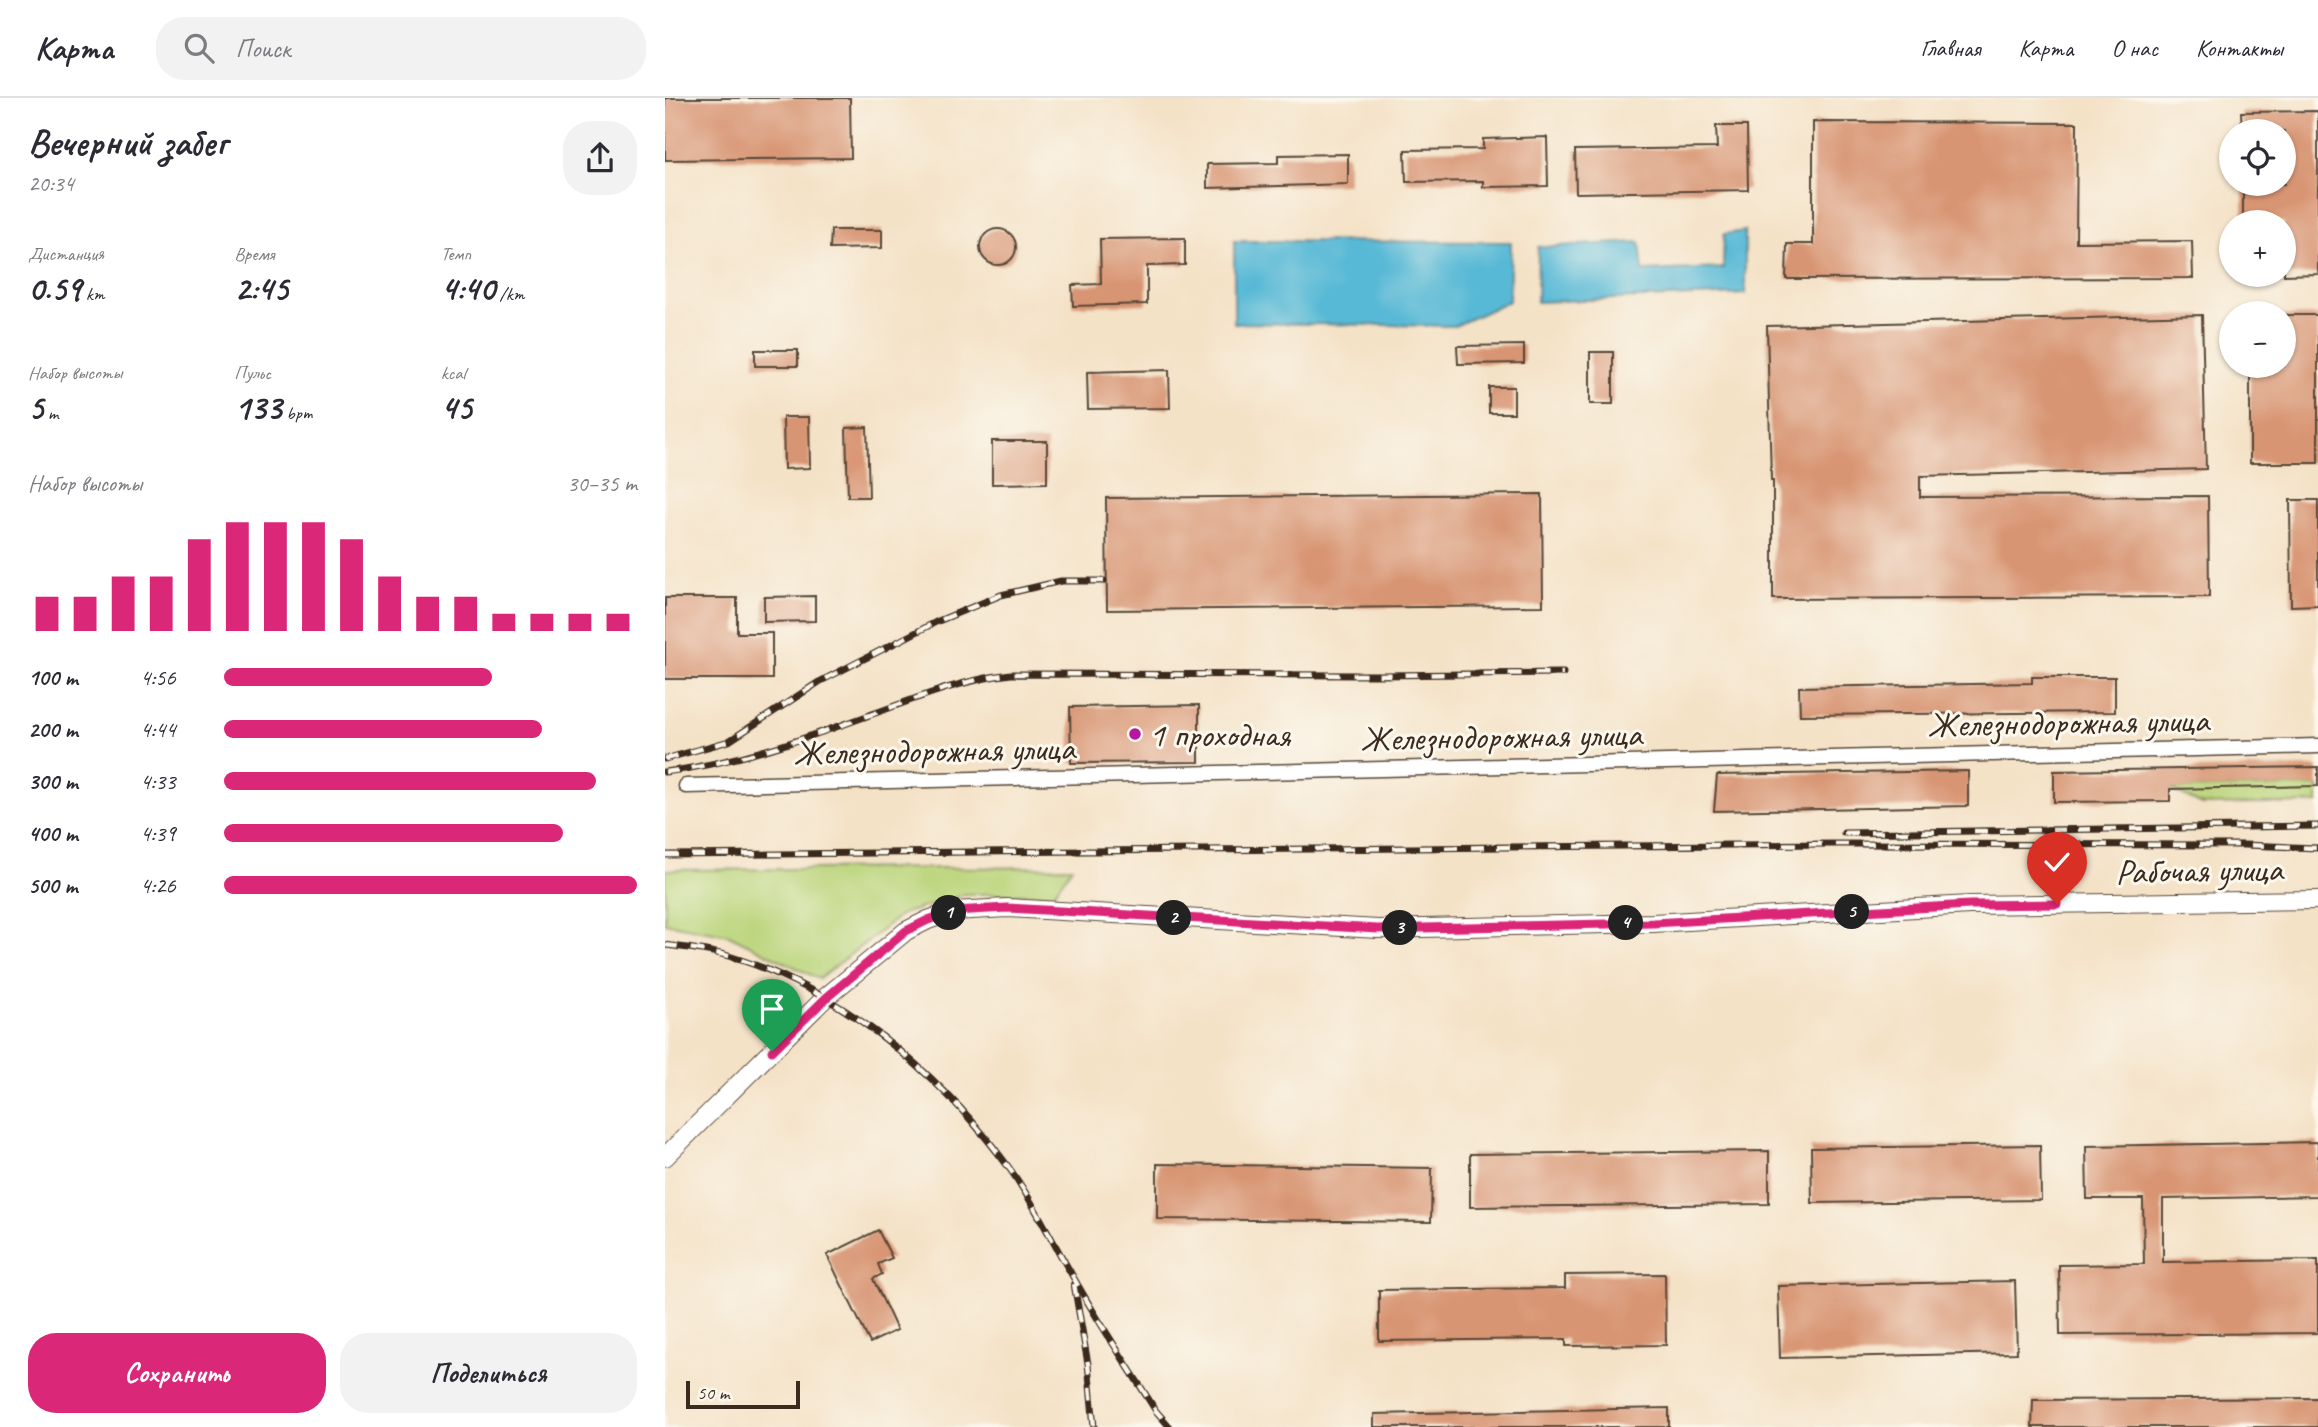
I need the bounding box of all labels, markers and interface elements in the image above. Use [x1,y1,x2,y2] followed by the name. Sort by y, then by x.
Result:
[156,17,646,80] search box
[35,27,114,69] text: Карта
[180,29,218,67] icon: search
[236,32,290,65] text: Поиск
[1920,33,1981,63] text: Главная
[2019,33,2073,63] text: Карта
[2111,33,2158,63] text: О нас
[2196,33,2283,63] text: Контакты
[28,119,227,166] text: Вечерний забег
[2219,119,2296,378] map controls
[2219,119,2296,196] button: locate
[563,121,637,195] button: share
[28,169,74,198] text: 20:34
[2219,210,2296,287] button: +
[28,242,104,266] text: Дистанция
[234,242,274,266] text: Время
[441,242,471,266] text: Темп
[28,266,81,311] text: 0.59
[234,266,288,311] text: 2:45
[441,266,495,311] text: 4:40
[81,282,104,306] text: km
[495,282,524,306] text: /km
[2219,301,2296,378] button: −
[28,361,122,385] text: Набор высоты
[234,361,271,385] text: Пульс
[441,361,466,385] text: kcal
[28,385,43,430] text: 5
[234,385,282,430] text: 133
[441,385,472,430] text: 45
[43,401,58,425] text: m
[282,401,312,425] text: bpm
[28,469,142,498] text: Набор высоты
[567,469,637,498] text: 30–35 m
[28,663,78,692] text: 100 m
[140,663,176,692] text: 4:56
[1927,698,2212,747] street label: Железнодорожная улица
[1149,712,1292,757] place label: 1 проходная
[1360,712,1645,761] street label: Железнодорожная улица
[28,715,78,744] text: 200 m
[140,715,176,744] text: 4:44
[793,726,1078,775] street label: Железнодорожная улица
[1127,726,1143,742] marker: 1 проходная
[28,767,78,796] text: 300 m
[140,767,176,796] text: 4:33
[28,819,78,848] text: 400 m
[140,819,176,848] text: 4:39
[2027,832,2087,904] pin
[2038,843,2076,881] icon: check
[2115,846,2286,894] street label: Рабочая улица
[28,871,77,900] text: 500 m
[140,871,176,900] text: 4:26
[1835,894,1869,930] pin: 5
[931,896,967,930] pin: 1
[1847,899,1856,923] text: 5
[944,900,953,924] text: 1
[1156,900,1191,936] pin: 2
[1169,905,1178,929] text: 2
[1609,906,1643,940] pin: 4
[1383,910,1417,946] pin: 3
[1621,910,1630,934] text: 4
[1395,915,1404,939] text: 3
[742,979,802,1051] pin
[753,990,791,1028] icon: arrive
[28,1333,326,1413] button: Сохранить
[340,1333,637,1413] button: Поделиться
[686,1378,800,1410] scale bar
[697,1381,729,1405] text: 50 m

